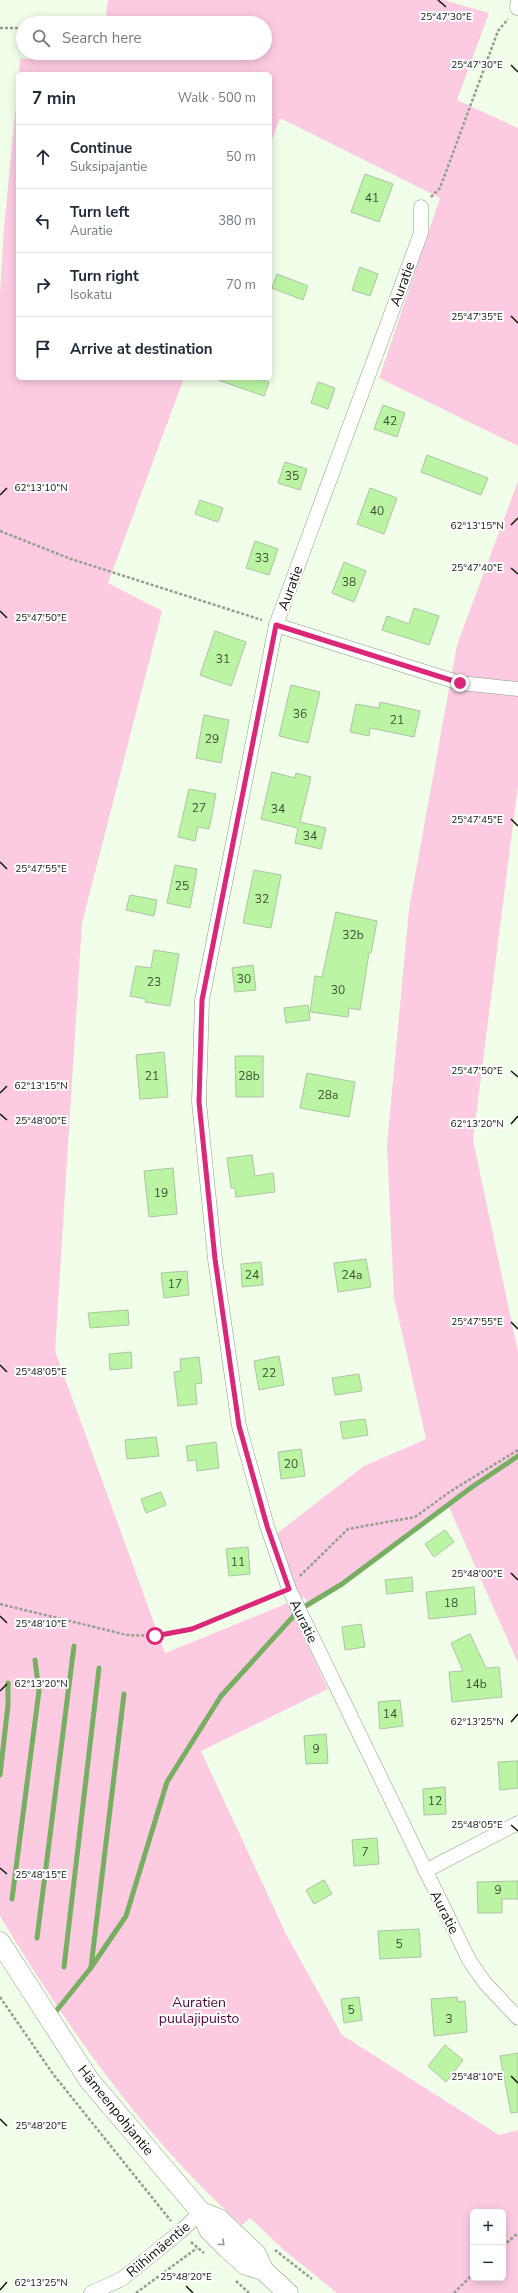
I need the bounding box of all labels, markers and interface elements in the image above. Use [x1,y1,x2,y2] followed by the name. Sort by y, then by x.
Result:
[420,10,472,24] text: 25°47'30"E
[16,16,272,60] search box
[30,27,52,49] icon: search
[62,28,142,48] text: Search here
[451,58,503,72] text: 25°47'30"E
[32,87,76,110] text: 7 min
[178,89,256,107] text: Walk · 500 m
[70,138,132,158] text: Continue
[32,146,54,168] icon: ahead
[226,148,256,166] text: 50 m
[70,158,147,176] text: Suksipajantie
[365,190,379,206] house number: 41
[70,202,129,222] text: Turn left
[32,210,54,232] icon: left
[218,212,256,230] text: 380 m
[70,222,113,240] text: Auratie
[386,259,419,309] street label: Auratie
[70,266,139,286] text: Turn right
[32,274,54,296] icon: right
[226,276,256,294] text: 70 m
[70,286,112,304] text: Isokatu
[451,310,503,324] text: 25°47'35"E
[32,338,54,360] icon: arrive
[70,339,213,359] text: Arrive at destination
[383,413,397,429] house number: 42
[285,468,299,484] house number: 35
[14,481,68,495] text: 62°13'10"N
[370,503,384,519] house number: 40
[450,519,504,533] text: 62°13'15"N
[255,550,269,566] house number: 33
[451,561,503,575] text: 25°47'40"E
[274,563,307,613] street label: Auratie
[342,574,356,590] house number: 38
[15,611,67,625] text: 25°47'50"E
[216,651,230,667] house number: 31
[451,674,469,692] route end
[293,706,307,722] house number: 36
[390,712,404,728] house number: 21
[205,731,219,747] house number: 29
[192,800,206,816] house number: 27
[271,801,285,817] house number: 34
[451,813,503,827] text: 25°47'45"E
[303,828,317,844] house number: 34
[15,862,67,876] text: 25°47'55"E
[175,878,189,894] house number: 25
[255,891,269,907] house number: 32
[342,927,364,943] house number: 32b
[237,971,251,987] house number: 30
[147,974,161,990] house number: 23
[331,982,345,998] house number: 30
[451,1064,503,1078] text: 25°47'50"E
[145,1068,159,1084] house number: 21
[238,1068,260,1084] house number: 28b
[14,1079,68,1093] text: 62°13'15"N
[318,1087,338,1103] house number: 28a
[15,1114,67,1128] text: 25°48'00"E
[450,1117,504,1131] text: 62°13'20"N
[154,1185,168,1201] house number: 19
[245,1267,259,1283] house number: 24
[342,1267,362,1283] house number: 24a
[168,1276,182,1292] house number: 17
[451,1315,503,1329] text: 25°47'55"E
[15,1365,67,1379] text: 25°48'05"E
[262,1365,276,1381] house number: 22
[284,1456,298,1472] house number: 20
[231,1554,245,1570] house number: 11
[451,1567,503,1581] text: 25°48'00"E
[444,1595,458,1611] house number: 18
[285,1596,322,1646] street label: Auratie
[15,1617,67,1631] text: 25°48'10"E
[146,1627,164,1645] route start
[465,1676,487,1692] house number: 14b
[14,1677,68,1691] text: 62°13'20"N
[383,1706,397,1722] house number: 14
[450,1715,504,1729] text: 62°13'25"N
[312,1741,320,1757] house number: 9
[428,1793,442,1809] house number: 12
[451,1818,503,1832] text: 25°48'05"E
[361,1844,369,1860] house number: 7
[15,1868,67,1882] text: 25°48'15"E
[494,1882,502,1898] house number: 9
[426,1887,463,1937] street label: Auratie
[395,1936,403,1952] house number: 5
[159,1993,239,2028] park label: Auratien puulajipuisto
[347,2002,355,2018] house number: 5
[445,2011,453,2027] house number: 3
[73,2061,158,2159] street label: Hämeenpohjantie
[451,2070,503,2084] text: 25°48'10"E
[15,2119,67,2133] text: 25°48'20"E
[470,2209,506,2281] map controls
[470,2209,506,2245] button: +
[123,2217,194,2282] street label: Riihimäentie
[217,2238,225,2246] one-way arrow
[470,2245,506,2281] button: −
[160,2270,212,2284] text: 25°48'20"E
[14,2276,68,2290] text: 62°13'25"N

